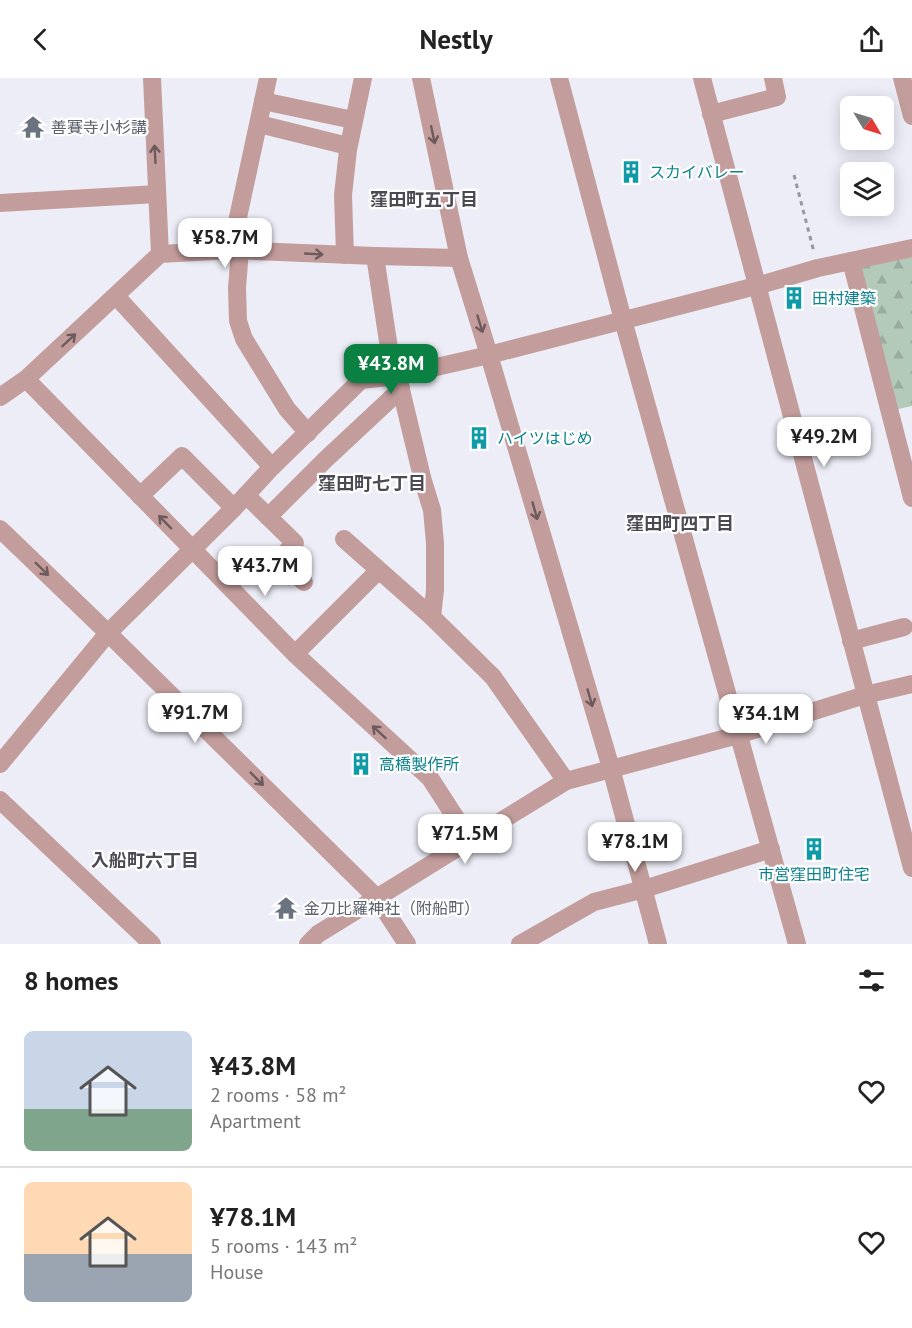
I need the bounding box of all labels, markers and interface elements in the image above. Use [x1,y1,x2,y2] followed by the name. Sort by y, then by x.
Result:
[419,22,493,56] text: Nestly
[24,23,57,56] icon: back
[855,23,888,56] icon: share
[840,96,894,150] north arrow
[840,96,894,216] map controls
[20,114,46,140] temple icon: 善賽寺小杉講
[51,117,147,137] place label: 善賽寺小杉講
[428,125,439,144] one-way arrow
[150,144,161,164] one-way arrow
[618,159,644,185] building icon: スカイバレー
[649,162,745,182] place label: スカイバレー
[840,162,894,216] button: layers
[370,188,478,211] district label: 窪田町五丁目
[176,218,274,269] pin: ¥58.7M
[192,224,258,250] text: ¥58.7M
[303,248,323,259] one-way arrow
[781,285,807,311] building icon: 田村建築
[812,288,876,308] place label: 田村建築
[475,314,486,333] one-way arrow
[61,333,76,347] one-way arrow
[342,344,440,395] pin: ¥43.8M
[358,350,424,376] text: ¥43.8M
[775,417,873,468] pin: ¥49.2M
[791,423,857,449] text: ¥49.2M
[466,425,492,451] building icon: ハイツはじめ
[497,428,593,448] place label: ハイツはじめ
[318,472,426,495] district label: 窪田町七丁目
[530,501,541,520] one-way arrow
[626,512,734,535] district label: 窪田町四丁目
[158,514,172,529] one-way arrow
[216,546,314,597] pin: ¥43.7M
[232,552,298,578] text: ¥43.7M
[35,562,50,577] one-way arrow
[585,688,596,707] one-way arrow
[146,693,244,744] pin: ¥91.7M
[717,694,815,745] pin: ¥34.1M
[162,699,228,725] text: ¥91.7M
[733,700,799,726] text: ¥34.1M
[372,725,387,739] one-way arrow
[348,751,374,777] building icon: 高橋製作所
[379,754,459,774] place label: 高橋製作所
[249,772,264,787] one-way arrow
[416,814,514,865] pin: ¥71.5M
[432,820,498,846] text: ¥71.5M
[586,822,684,873] pin: ¥78.1M
[602,828,668,854] text: ¥78.1M
[801,836,827,862] building icon: 市営窪田町住宅
[91,849,199,872] district label: 入船町六丁目
[758,864,870,884] place label: 市営窪田町住宅
[273,895,299,921] temple icon: 金刀比羅神社（附船町）
[304,898,480,918] place label: 金刀比羅神社（附船町）
[24,964,119,997] text: 8 homes
[855,964,888,997] icon: filters
[210,1049,296,1082] text: ¥43.8M
[72,1055,144,1127] icon: home
[855,1075,888,1108] icon: heart
[210,1082,346,1108] text: 2 rooms · 58 m²
[210,1108,301,1134] text: Apartment
[210,1200,296,1233] text: ¥78.1M
[72,1206,144,1278] icon: home
[855,1226,888,1259] icon: heart
[210,1233,357,1259] text: 5 rooms · 143 m²
[210,1259,264,1285] text: House

